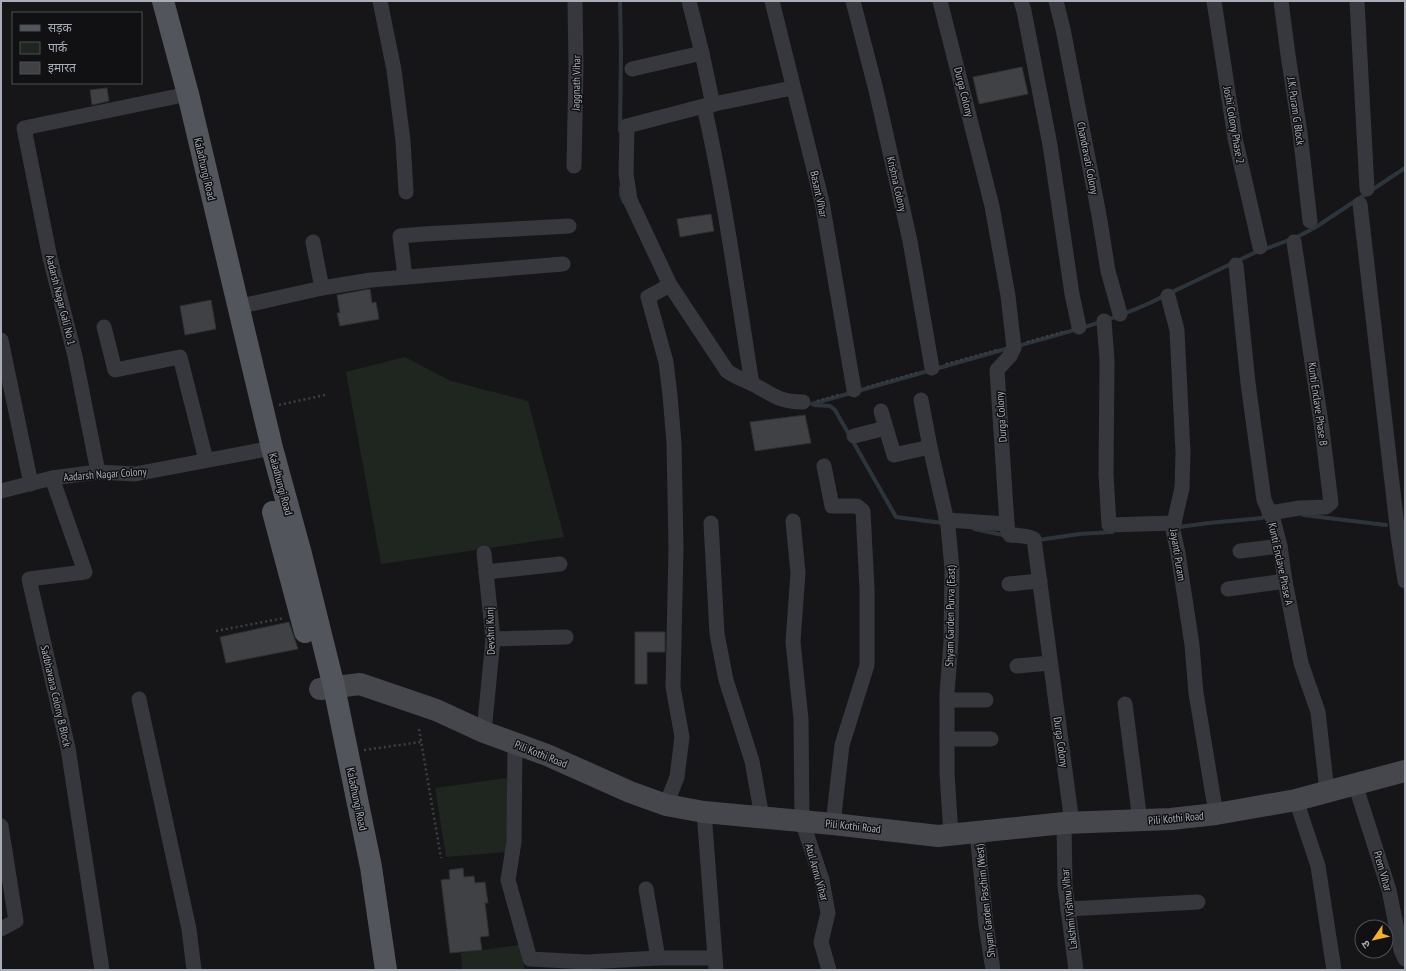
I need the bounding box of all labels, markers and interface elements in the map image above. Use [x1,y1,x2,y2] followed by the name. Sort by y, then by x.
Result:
[12,12,142,84] legend
[48,20,73,35] text: सड़क
[48,40,68,55] text: पार्क
[568,55,583,112] street label: Jaggnath Vihar
[48,60,77,75] text: इमारत
[951,66,977,119] street label: Durga Colony
[1284,75,1308,147] street label: J.K. Puram G Block
[1220,84,1248,165] street label: Joshi Colony Phase 2
[1074,121,1102,196] street label: Chandravati Colony
[191,136,219,202] street label: Kaladhungi Road
[884,155,910,214] street label: Krishna Colony
[807,169,831,219] street label: Basant Vihar
[43,253,79,347] street label: Aadarsh Nagar Gali No 1
[1305,361,1331,447] street label: Kunti Enclave Phase B
[992,390,1010,443] street label: Durga Colony
[266,451,296,517] street label: Kaladhungi Road
[63,464,148,484] street label: Aadarsh Nagar Colony
[1265,522,1297,607] street label: Kunti Enclave Phase A
[1167,527,1189,582] street label: Jayanti Puram
[942,565,958,667] street label: Shyam Garden Purva (East)
[482,607,498,655] street label: Devshri Kunj
[37,644,75,749] street label: Sadbhavana Colony B Block
[1051,716,1072,769] street label: Durga Colony
[513,737,570,771] street label: Pili Kothi Road
[343,766,371,832] street label: Kaladhungi Road
[1148,809,1205,827] street label: Pili Kothi Road
[825,816,882,836] street label: Pili Kothi Road
[802,842,832,902] street label: Atul Annu Vihar
[972,843,998,958] street label: Shyam Garden Paschim (West)
[1371,849,1395,893] street label: Prem Vihar
[1058,868,1080,950] street label: Lakshmi Vishnu Vihar
[1354,919,1394,959] north arrow
[1358,938,1373,951] text: उ

